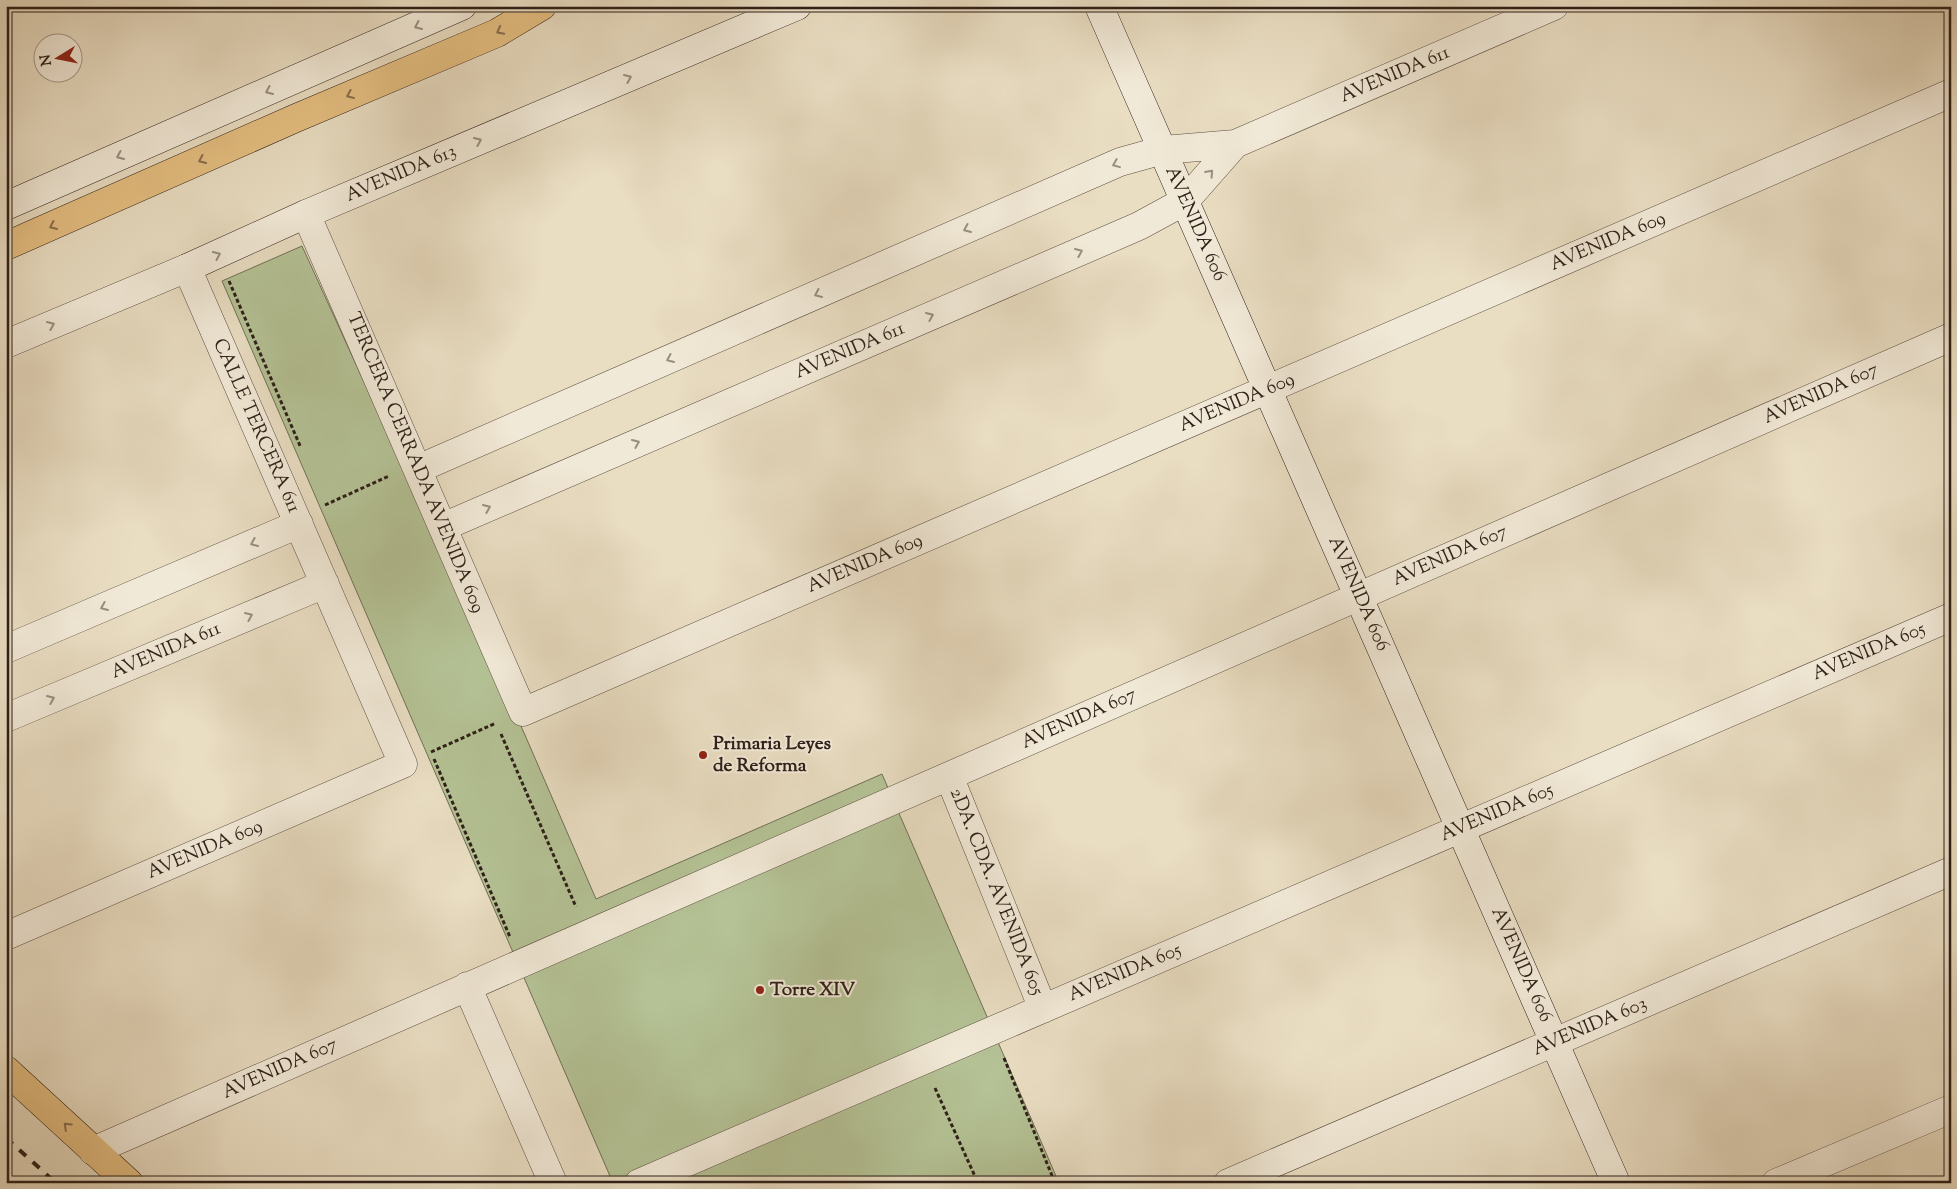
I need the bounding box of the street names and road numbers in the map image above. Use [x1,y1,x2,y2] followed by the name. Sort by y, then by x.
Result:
[1336,40,1454,110] street label: AVENIDA 611
[341,139,461,209] street label: AVENIDA 613
[1158,162,1232,286] street label: AVENIDA 606
[1546,205,1670,279] street label: AVENIDA 609
[339,308,491,618] street label: TERCERA CERRADA AVENIDA 609
[791,316,909,386] street label: AVENIDA 611
[205,334,307,518] street label: CALLE TERCERA 611
[1759,356,1883,431] street label: AVENIDA 607
[1175,366,1299,440] street label: AVENIDA 609
[1388,518,1512,593] street label: AVENIDA 607
[803,527,927,601] street label: AVENIDA 609
[1321,532,1395,656] street label: AVENIDA 606
[107,616,225,686] street label: AVENIDA 611
[1808,616,1930,688] street label: AVENIDA 605
[1017,681,1141,756] street label: AVENIDA 607
[1436,777,1558,849] street label: AVENIDA 605
[942,784,1050,1000] street label: 2DA. CDA. AVENIDA 605
[143,813,267,887] street label: AVENIDA 609
[1484,903,1558,1027] street label: AVENIDA 606
[1064,937,1186,1009] street label: AVENIDA 605
[1529,991,1651,1063] street label: AVENIDA 603
[218,1031,342,1106] street label: AVENIDA 607

